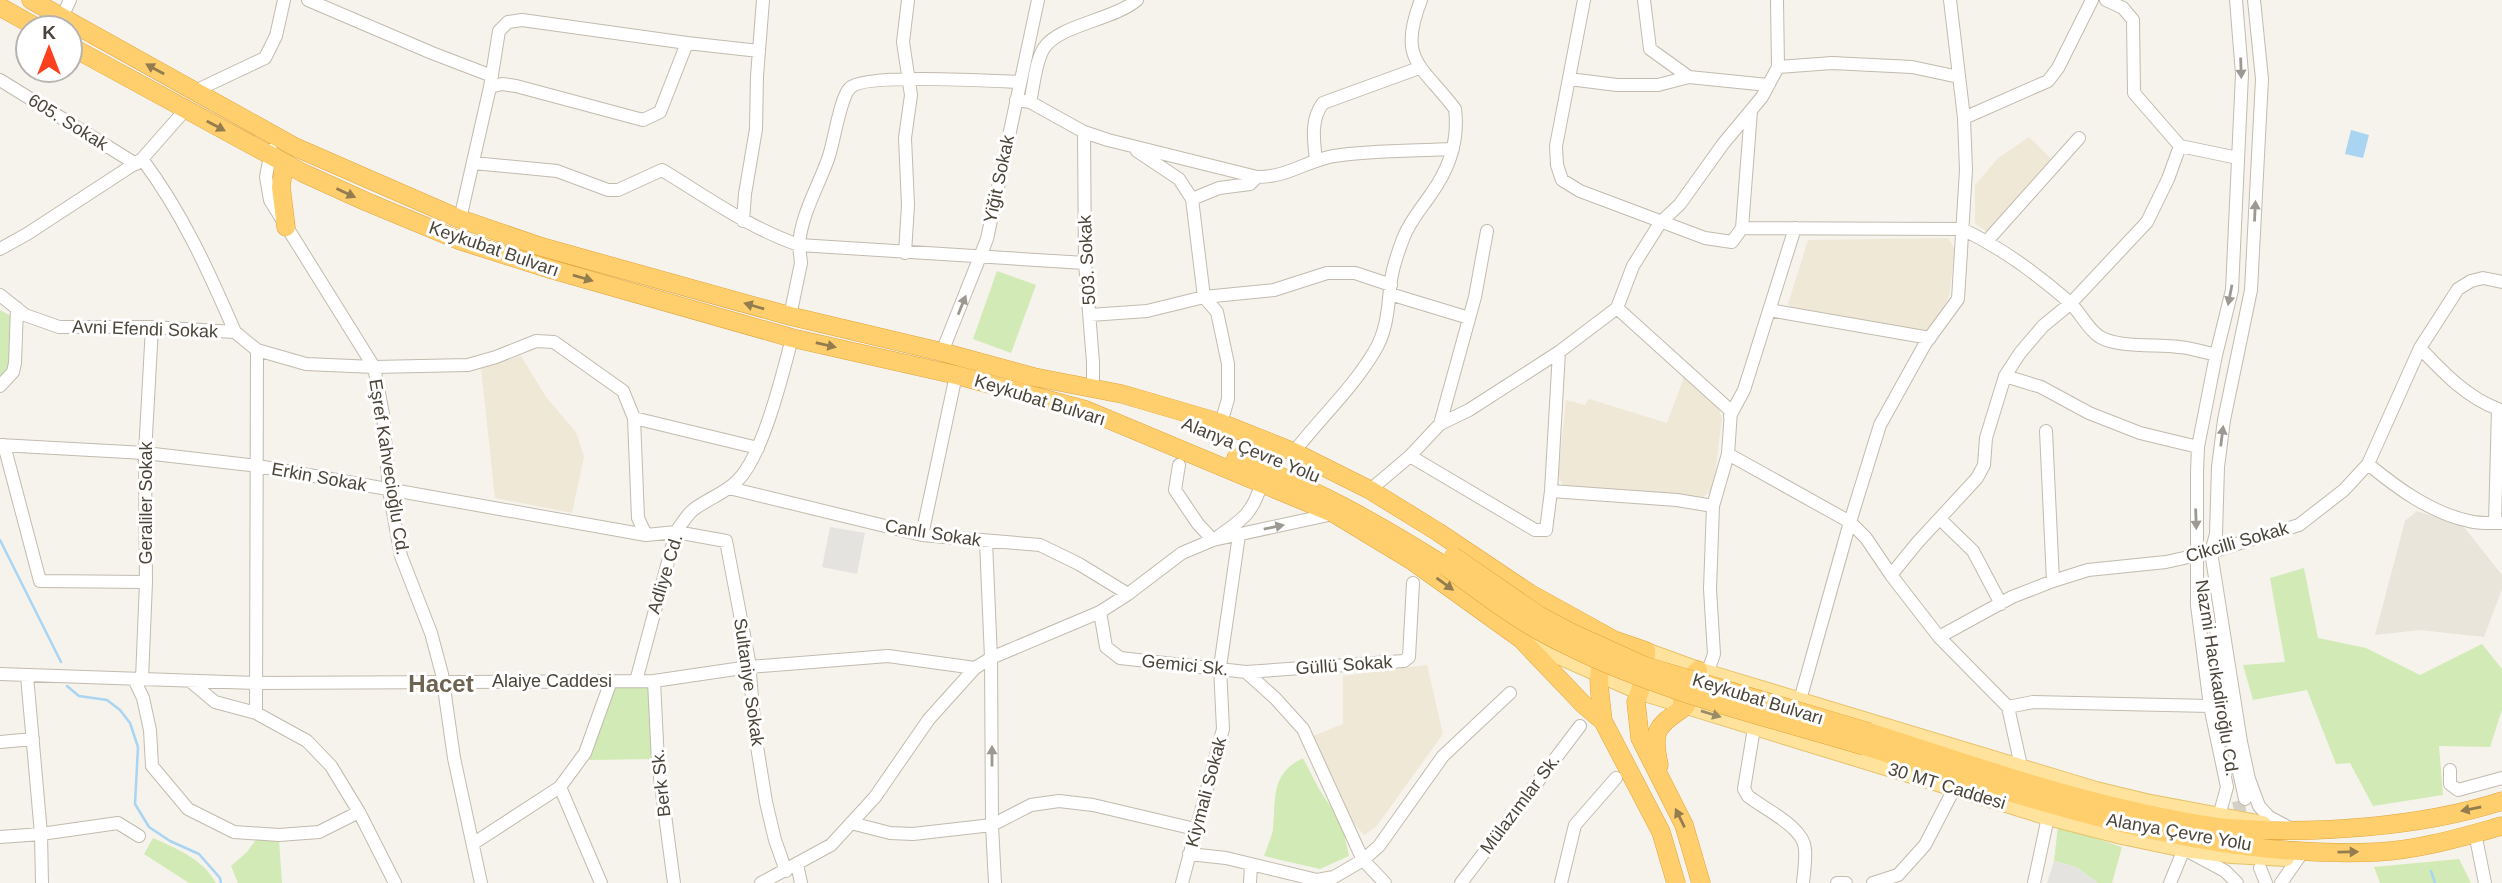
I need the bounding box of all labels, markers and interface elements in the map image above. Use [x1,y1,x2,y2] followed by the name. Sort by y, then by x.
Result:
[14,14,84,84] north arrow
[42,22,56,43] text: K
[2235,57,2247,79] one-way arrow
[145,63,164,75] one-way arrow
[25,90,112,155] street label: 605. Sokak
[206,120,226,131] one-way arrow
[980,132,1018,225] street label: Yiğit Sokak
[336,187,356,199] one-way arrow
[2250,200,2261,222] one-way arrow
[1075,214,1099,305] street label: 503. Sokak
[426,217,562,281] street label: Keykubat Bulvarı
[573,274,594,284] one-way arrow
[2225,284,2236,306] one-way arrow
[957,295,968,316] one-way arrow
[743,301,764,311] one-way arrow
[72,316,219,342] street label: Avni Efendi Sokak
[815,340,837,351] one-way arrow
[972,371,1108,429] street label: Keykubat Bulvarı
[365,377,413,557] street label: Eşref Kahvecioğlu Cd.
[1179,413,1323,487] street label: Alanya Çevre Yolu
[2217,425,2228,447] one-way arrow
[136,440,156,565] street label: Geraliler Sokak
[270,459,369,495] street label: Erkin Sokak
[2191,508,2202,530] one-way arrow
[884,516,983,551] street label: Canlı Sokak
[2183,518,2292,566] street label: Cikcilli Sokak
[1263,521,1285,532] one-way arrow
[643,532,687,616] street label: Adliye Cd.
[1435,577,1453,592] one-way arrow
[2192,578,2242,778] street label: Nazmi Hacıkadiroğlu Cd.
[730,617,768,748] street label: Sultaniye Sokak
[1141,651,1229,679] street label: Gemici Sk.
[1295,652,1394,678] street label: Güllü Sokak
[408,670,474,697] district label: Hacet
[1690,670,1826,728] street label: Keykubat Bulvarı
[492,671,612,691] street label: Alaiye Caddesi
[1700,709,1721,719] one-way arrow
[1182,734,1231,849] street label: Kiymali Sokak
[986,745,998,767] one-way arrow
[647,748,675,818] street label: Berk Sk.
[1476,750,1564,858] street label: Mülazımlar Sk.
[1886,759,2008,813] street label: 30 MT Caddesi
[2460,804,2482,815] one-way arrow
[1675,808,1686,828] one-way arrow
[2105,809,2253,855] street label: Alanya Çevre Yolu
[2337,846,2359,858] one-way arrow

